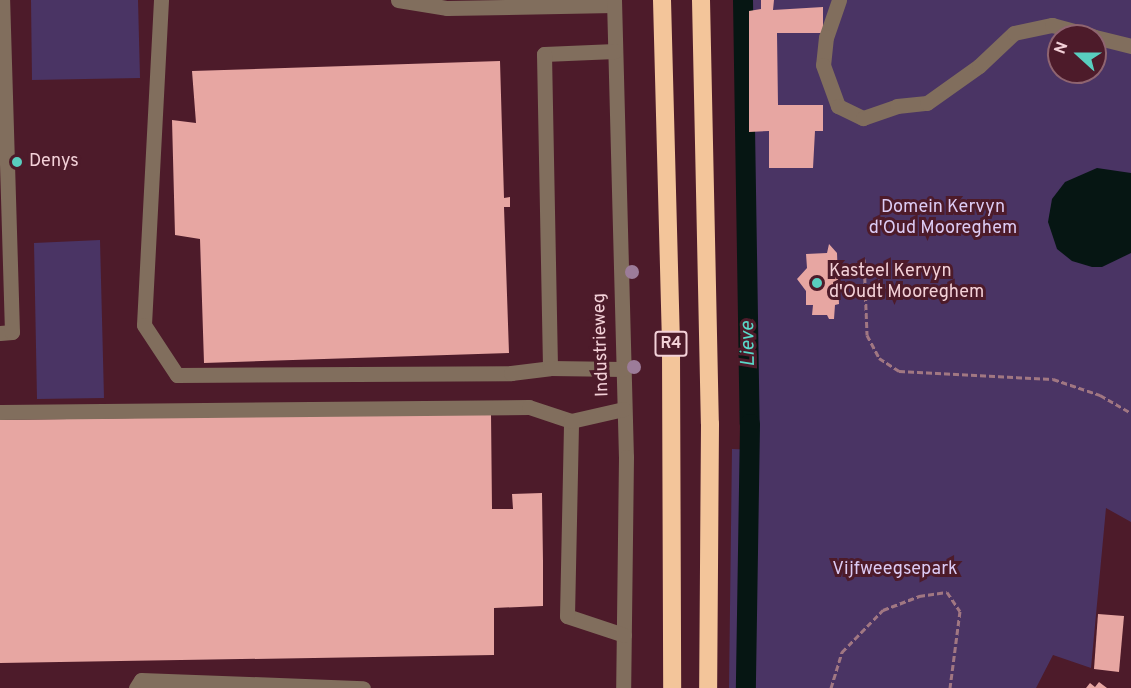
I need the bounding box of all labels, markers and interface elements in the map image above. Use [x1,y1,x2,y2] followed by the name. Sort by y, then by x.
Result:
[1047,24,1107,84] north arrow
[1051,39,1073,57] text: N
[29,151,79,173] place label: Denys
[10,155,24,169] marker: Denys
[869,198,1017,240] park label: Domein Kervyn d'Oud Mooreghem
[829,262,984,304] place label: Kasteel Kervyn d'Oudt Mooreghem
[810,276,824,290] marker: Kasteel Kervyn d'Oudt Mooreghem
[589,293,615,397] street label: Industrieweg
[737,321,761,367] water label: Lieve
[653,331,689,357] road number: R4
[832,559,958,581] park label: Vijfweegsepark

